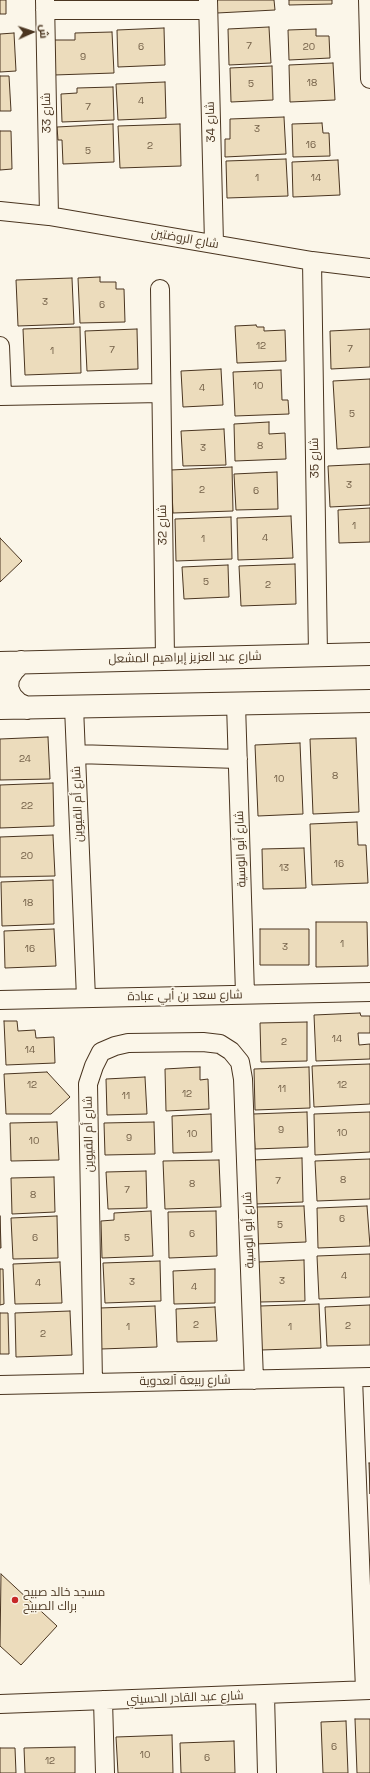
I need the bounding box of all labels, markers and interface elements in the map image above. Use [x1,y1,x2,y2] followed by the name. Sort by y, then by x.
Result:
[12,12,52,52] north arrow
[37,24,51,39] text: ش
[246,40,252,52] house number: 7
[138,41,144,53] house number: 6
[303,41,315,53] house number: 20
[80,51,86,63] house number: 9
[307,77,317,89] house number: 18
[248,78,254,90] house number: 5
[39,92,55,134] street label: شارع 33
[138,95,144,107] house number: 4
[85,101,91,113] house number: 7
[203,101,219,143] street label: شارع 34
[254,123,260,135] house number: 3
[306,139,316,151] house number: 16
[147,140,153,152] house number: 2
[85,145,91,157] house number: 5
[255,172,259,184] house number: 1
[311,172,321,184] house number: 14
[150,226,220,252] street label: شارع الروضتين
[42,296,48,308] house number: 3
[99,299,105,311] house number: 6
[256,340,266,352] house number: 12
[347,343,353,355] house number: 7
[109,344,115,356] house number: 7
[50,345,54,357] house number: 1
[253,380,263,392] house number: 10
[199,382,205,394] house number: 4
[349,408,355,420] house number: 5
[307,437,323,479] street label: شارع 35
[257,440,263,452] house number: 8
[200,442,206,454] house number: 3
[346,479,352,491] house number: 3
[199,484,205,496] house number: 2
[253,485,259,497] house number: 6
[155,504,171,546] street label: شارع 32
[352,520,356,532] house number: 1
[262,532,268,544] house number: 4
[201,533,205,545] house number: 1
[203,576,209,588] house number: 5
[265,579,271,591] house number: 2
[108,649,262,667] street label: شارع عبد العزيز إبراهيم المشعل
[19,753,31,765] house number: 24
[69,766,87,842] street label: شارع أم القيوين
[332,770,338,782] house number: 8
[274,773,284,785] house number: 10
[21,800,33,812] house number: 22
[232,810,250,888] street label: شارع أبو الوسية
[21,850,33,862] house number: 20
[334,858,344,870] house number: 16
[279,862,289,874] house number: 13
[23,897,33,909] house number: 18
[340,938,344,950] house number: 1
[282,941,288,953] house number: 3
[25,943,35,955] house number: 16
[127,988,243,1004] street label: شارع سعد بن أبي عبادة
[332,1033,342,1045] house number: 14
[281,1036,287,1048] house number: 2
[25,1044,35,1056] house number: 14
[27,1079,37,1091] house number: 12
[337,1079,347,1091] house number: 12
[278,1083,286,1095] house number: 11
[182,1088,192,1100] house number: 12
[122,1090,130,1102] house number: 11
[81,1096,97,1172] street label: شارع أم القيوين
[278,1124,284,1136] house number: 9
[337,1127,347,1139] house number: 10
[187,1128,197,1140] house number: 10
[126,1132,132,1144] house number: 9
[29,1135,39,1147] house number: 10
[340,1174,346,1186] house number: 8
[275,1175,281,1187] house number: 7
[189,1178,195,1190] house number: 8
[124,1184,130,1196] house number: 7
[30,1189,36,1201] house number: 8
[240,1191,258,1269] street label: شارع أبو الوسية
[339,1213,345,1225] house number: 6
[277,1219,283,1231] house number: 5
[189,1228,195,1240] house number: 6
[32,1232,38,1244] house number: 6
[124,1232,130,1244] house number: 5
[341,1270,347,1282] house number: 4
[279,1275,285,1287] house number: 3
[129,1276,135,1288] house number: 3
[35,1277,41,1289] house number: 4
[191,1281,197,1293] house number: 4
[193,1319,199,1331] house number: 2
[345,1320,351,1332] house number: 2
[126,1321,130,1333] house number: 1
[288,1321,292,1333] house number: 1
[40,1328,46,1340] house number: 2
[139,1373,231,1389] street label: شارع ربيعة آلعدوية
[23,1586,105,1614] place label: مسجد خالد صبيح براك الصبيح
[10,1595,20,1605] marker: مسجد خالد صبيح براك الصبيح
[126,1689,244,1707] street label: شارع عبد القادر الحسيني
[331,1741,337,1753] house number: 6
[140,1749,150,1761] house number: 10
[204,1752,210,1764] house number: 6
[45,1755,55,1767] house number: 12

